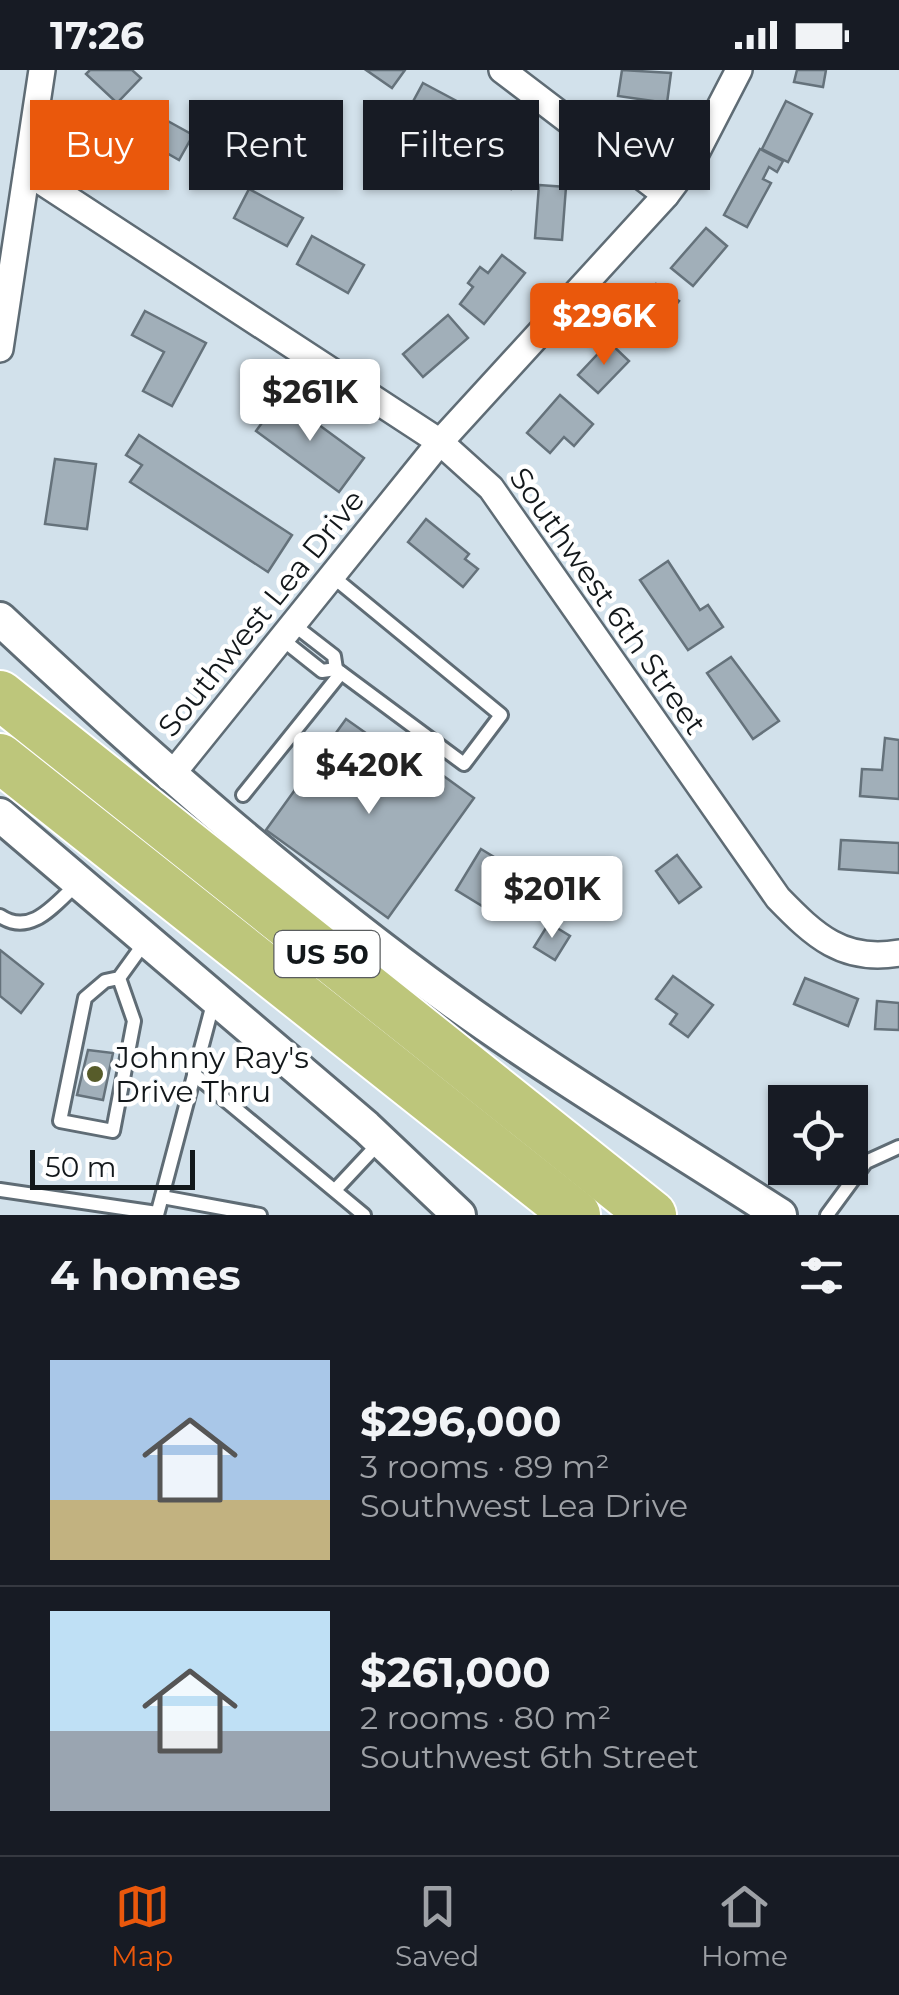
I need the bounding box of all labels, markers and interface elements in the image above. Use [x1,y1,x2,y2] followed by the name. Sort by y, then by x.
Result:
[50,12,144,59] text: 17:26
[30,100,169,190] chip: Buy
[189,100,343,190] chip: Rent
[363,100,539,190] chip: Filters
[559,100,710,190] chip: New
[534,283,674,368] pin: $296K
[552,296,656,335] text: $296K
[240,359,380,444] pin: $261K
[262,372,358,411] text: $261K
[502,460,714,742] street label: Southwest 6th Street
[150,482,372,744] street label: Southwest Lea Drive
[299,732,439,817] pin: $420K
[315,745,423,784] text: $420K
[482,856,622,941] pin: $201K
[503,869,601,908] text: $201K
[274,931,380,977] road number: US 50
[114,1039,309,1110] place label: Johnny Ray's Drive Thru
[84,1063,106,1085] marker: Johnny Ray's Drive Thru
[768,1085,868,1185] map controls
[768,1085,868,1185] button: locate
[30,1145,195,1190] scale bar
[45,1150,116,1184] text: 50 m
[794,1248,849,1303] icon: filters
[50,1249,241,1301] text: 4 homes
[360,1395,562,1447] text: $296,000
[130,1400,250,1520] icon: home
[360,1447,609,1486] text: 3 rooms · 89 m²
[360,1486,688,1525] text: Southwest Lea Drive
[360,1646,551,1698] text: $261,000
[130,1651,250,1771] icon: home
[360,1698,611,1737] text: 2 rooms · 80 m²
[360,1737,699,1776] text: Southwest 6th Street
[111,1879,173,1973] tab: Map
[395,1879,479,1973] tab: Saved
[701,1879,788,1973] tab: Home

